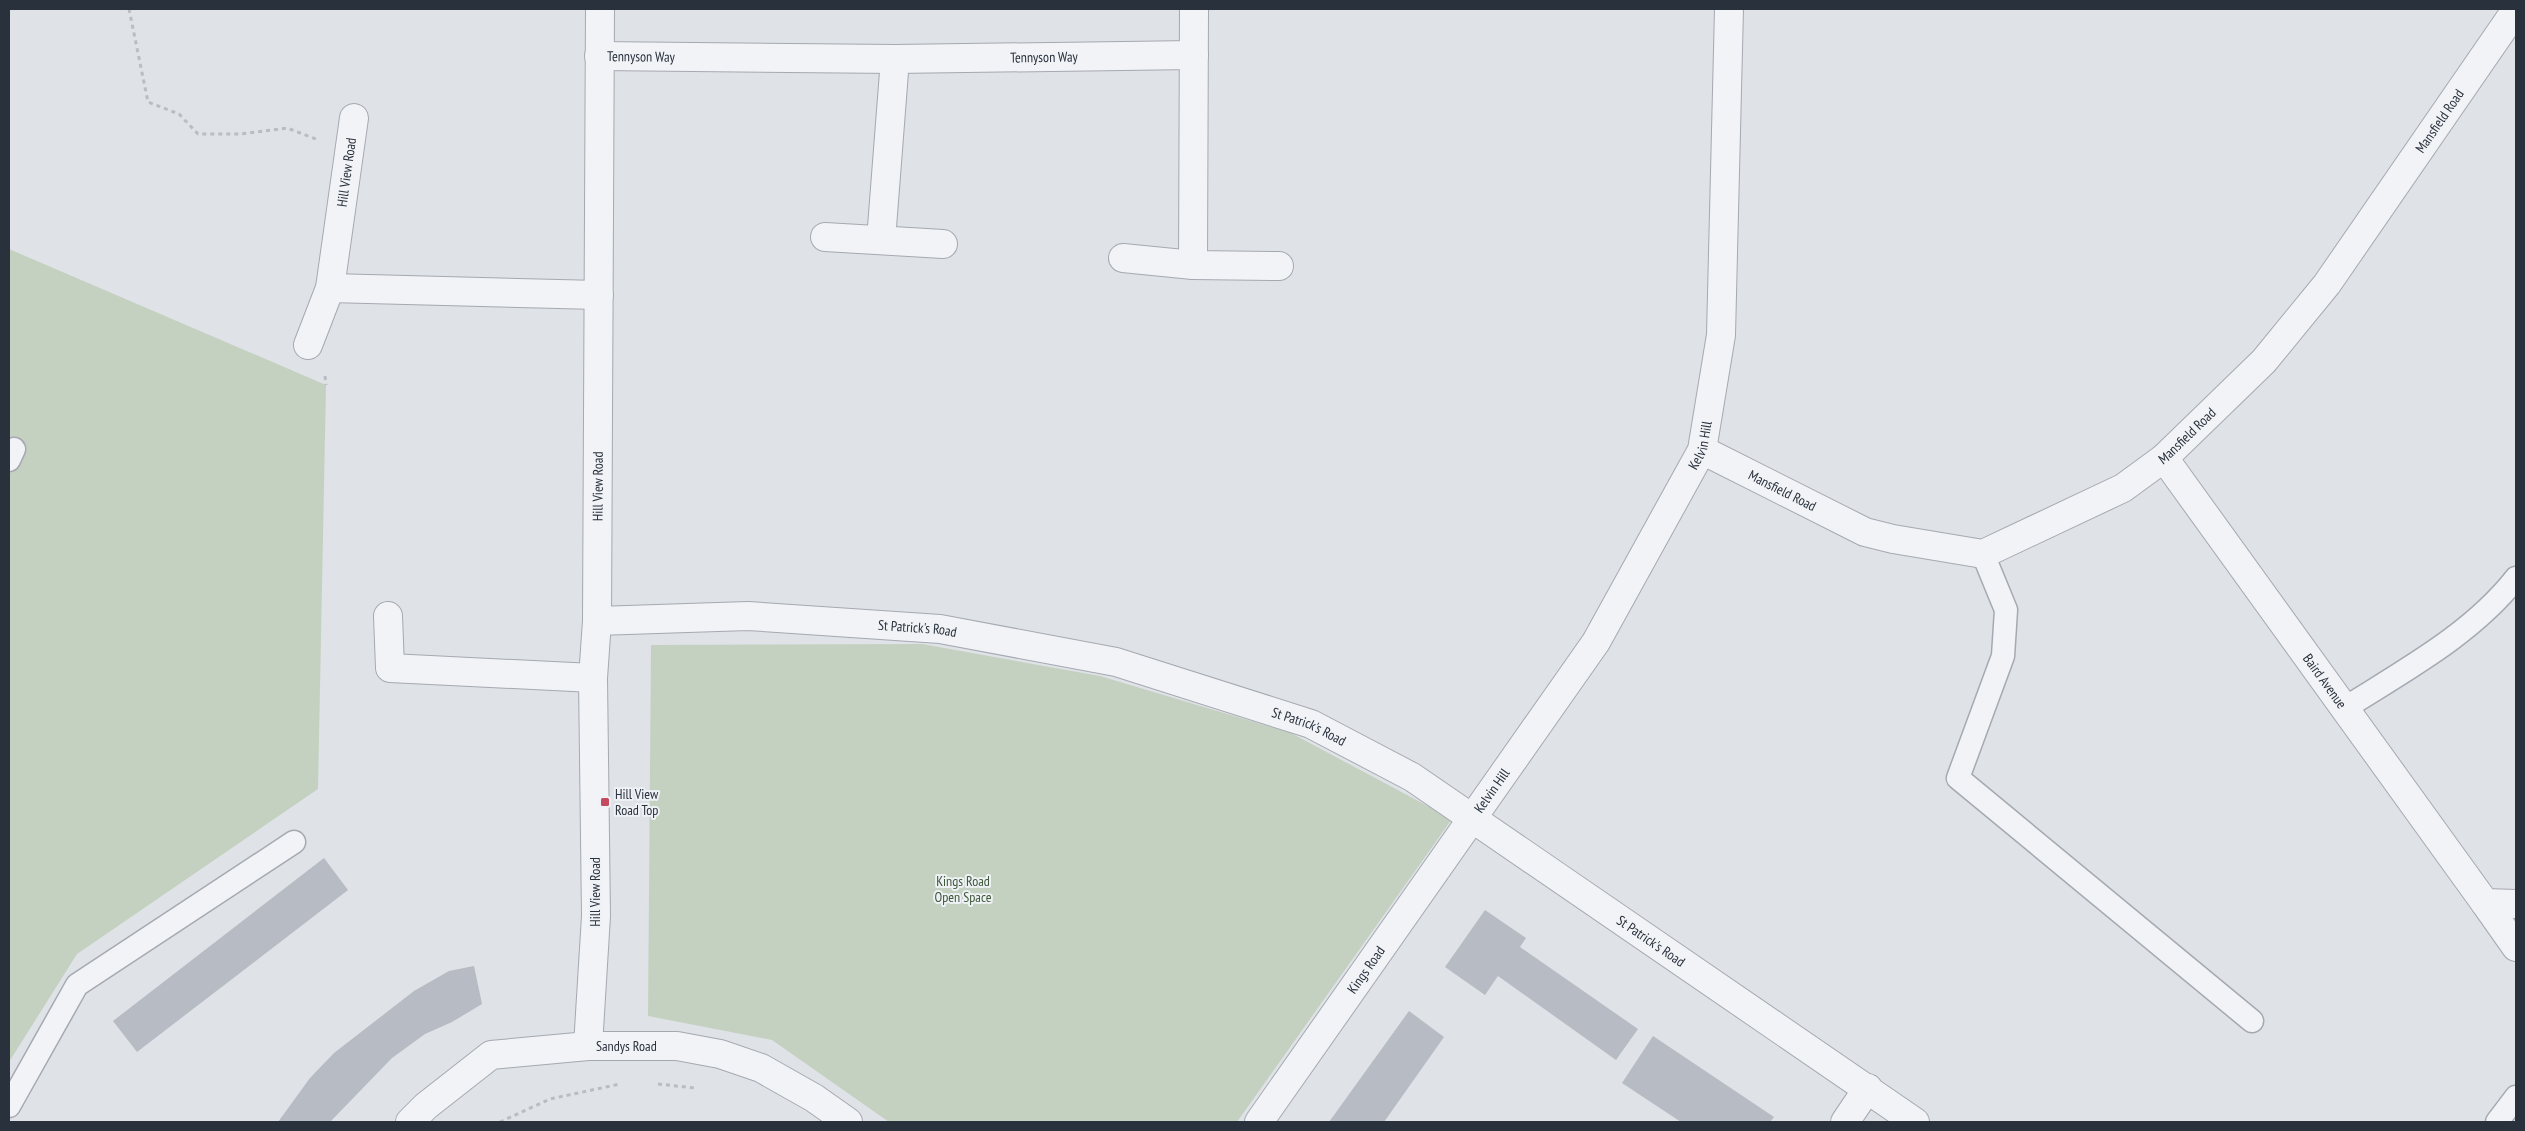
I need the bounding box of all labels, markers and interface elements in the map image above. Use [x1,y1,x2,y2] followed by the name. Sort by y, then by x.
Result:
[607,47,676,66] street label: Tennyson Way
[1010,48,1079,66] street label: Tennyson Way
[2411,86,2468,156] street label: Mansfield Road
[333,136,360,208] street label: Hill View Road
[2155,404,2220,468] street label: Mansfield Road
[1684,419,1716,473] street label: Kelvin Hill
[588,451,607,521] street label: Hill View Road
[1745,466,1819,515] street label: Mansfield Road
[878,616,958,641] street label: St Patrick's Road
[2299,650,2351,712] street label: Baird Avenue
[1269,703,1349,750] street label: St Patrick's Road
[1470,764,1514,816] street label: Kelvin Hill
[615,785,659,819] place label: Hill View Road Top
[599,796,611,808] marker: Hill View Road Top
[586,857,604,927] street label: Hill View Road
[935,872,992,906] park label: Kings Road Open Space
[1613,911,1689,971] street label: St Patrick's Road
[1343,943,1389,997] street label: Kings Road
[596,1037,657,1055] street label: Sandys Road

